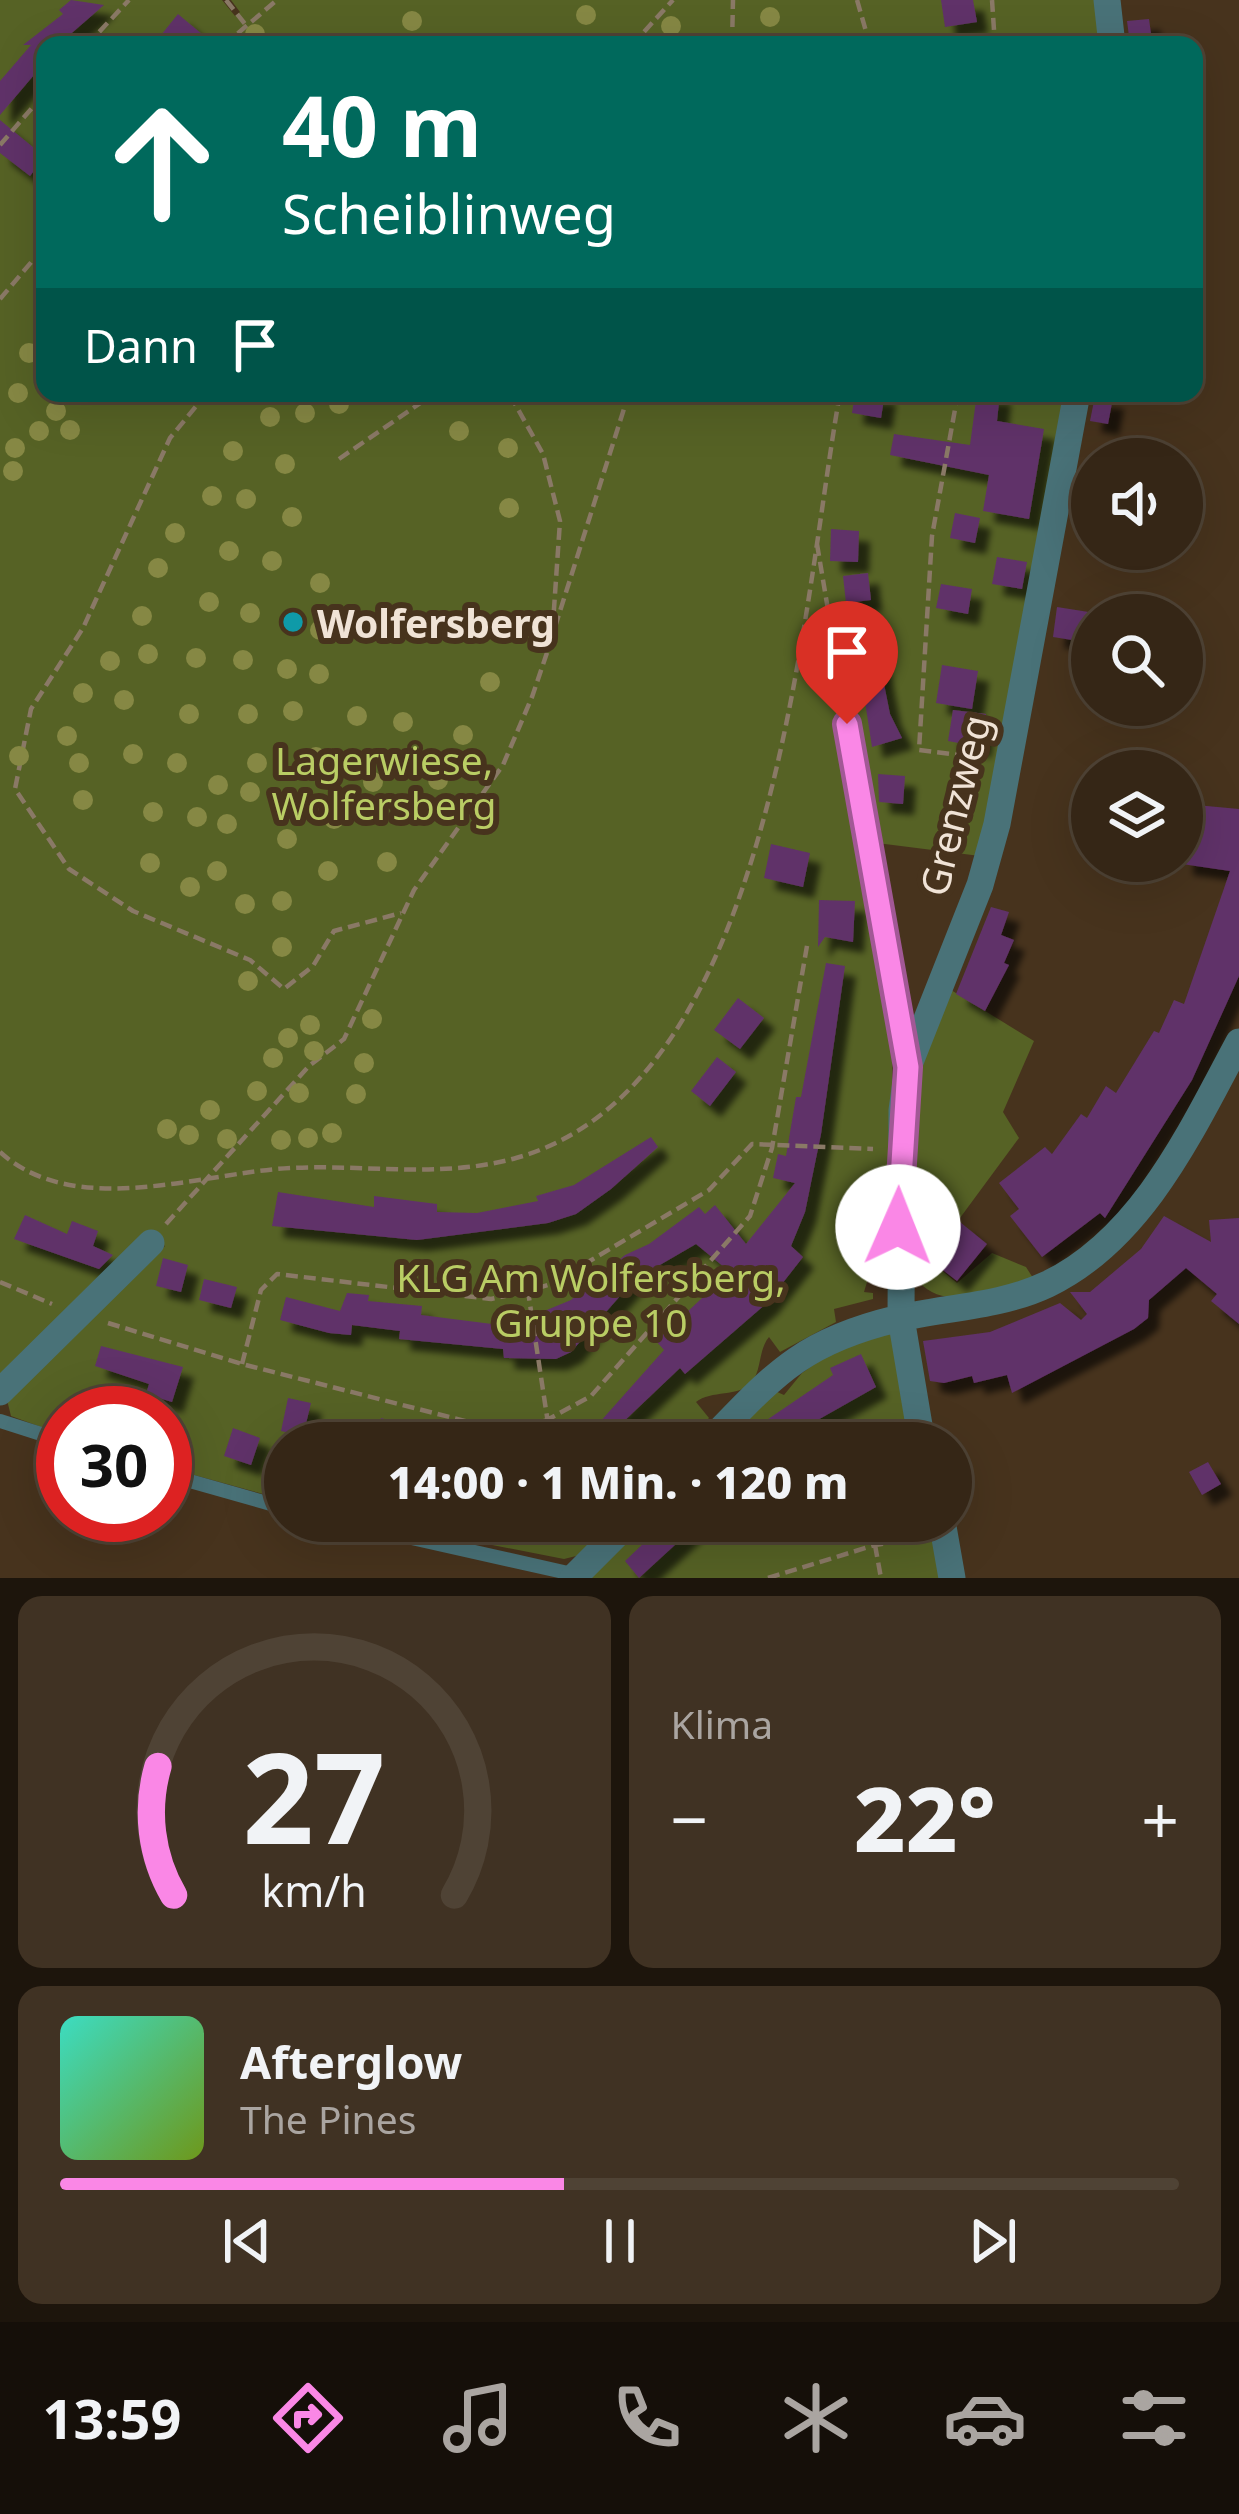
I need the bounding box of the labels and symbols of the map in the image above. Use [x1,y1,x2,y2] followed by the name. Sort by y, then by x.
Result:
[317,596,555,649] place label: Wolfersberg
[796,601,898,724] pin
[280,609,306,635] marker: Wolfersberg
[906,709,1002,901] street label: Grenzweg
[271,733,497,831] park label: Lagerwiese, Wolfersberg
[835,1164,961,1290] position arrow
[396,1250,786,1348] park label: KLG Am Wolfersberg, Gruppe 10
[36,1386,192,1542] speed limit sign: 30

